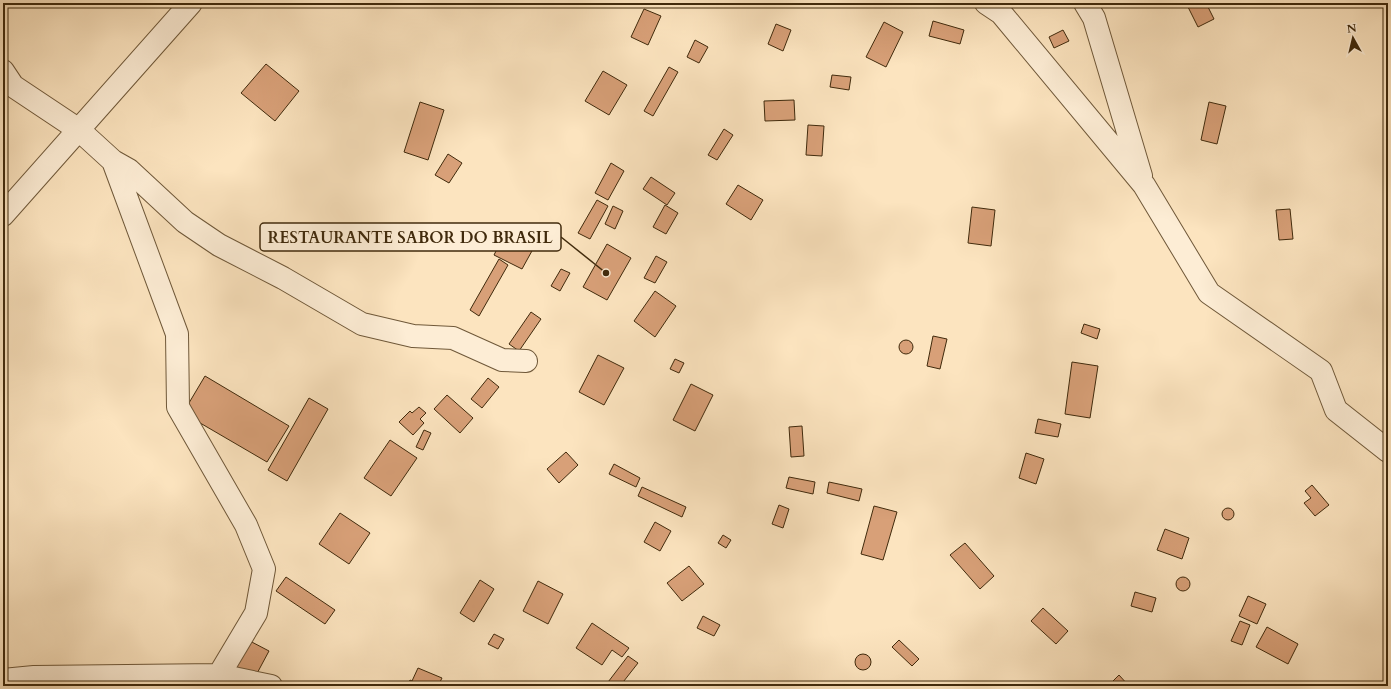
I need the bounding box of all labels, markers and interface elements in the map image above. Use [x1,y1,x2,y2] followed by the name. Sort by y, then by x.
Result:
[1333,18,1373,58] north arrow
[1346,20,1358,37] text: N
[260,223,561,251] callout: RESTAURANTE SABOR DO BRASIL
[267,227,553,249] text: RESTAURANTE SABOR DO BRASIL

